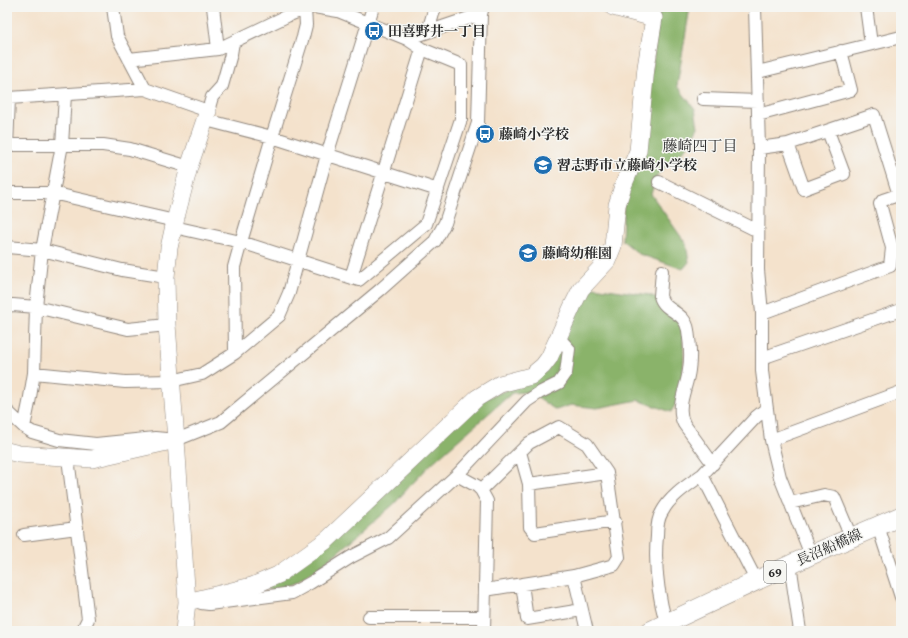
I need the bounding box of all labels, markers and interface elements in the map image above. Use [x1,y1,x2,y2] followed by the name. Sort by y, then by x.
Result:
[363,20,385,42] bus stop icon: 田喜野井一丁目
[388,21,486,41] place label: 田喜野井一丁目
[474,123,496,145] bus stop icon: 藤崎小学校
[499,124,569,144] place label: 藤崎小学校
[662,135,738,156] district label: 藤崎四丁目
[532,154,554,176] school or university icon: 習志野市立藤崎小学校
[557,155,697,175] place label: 習志野市立藤崎小学校
[517,242,539,264] school or university icon: 藤崎幼稚園
[542,243,612,263] place label: 藤崎幼稚園
[793,524,865,570] street label: 長沼船橋線
[764,561,786,583] road number: 69

